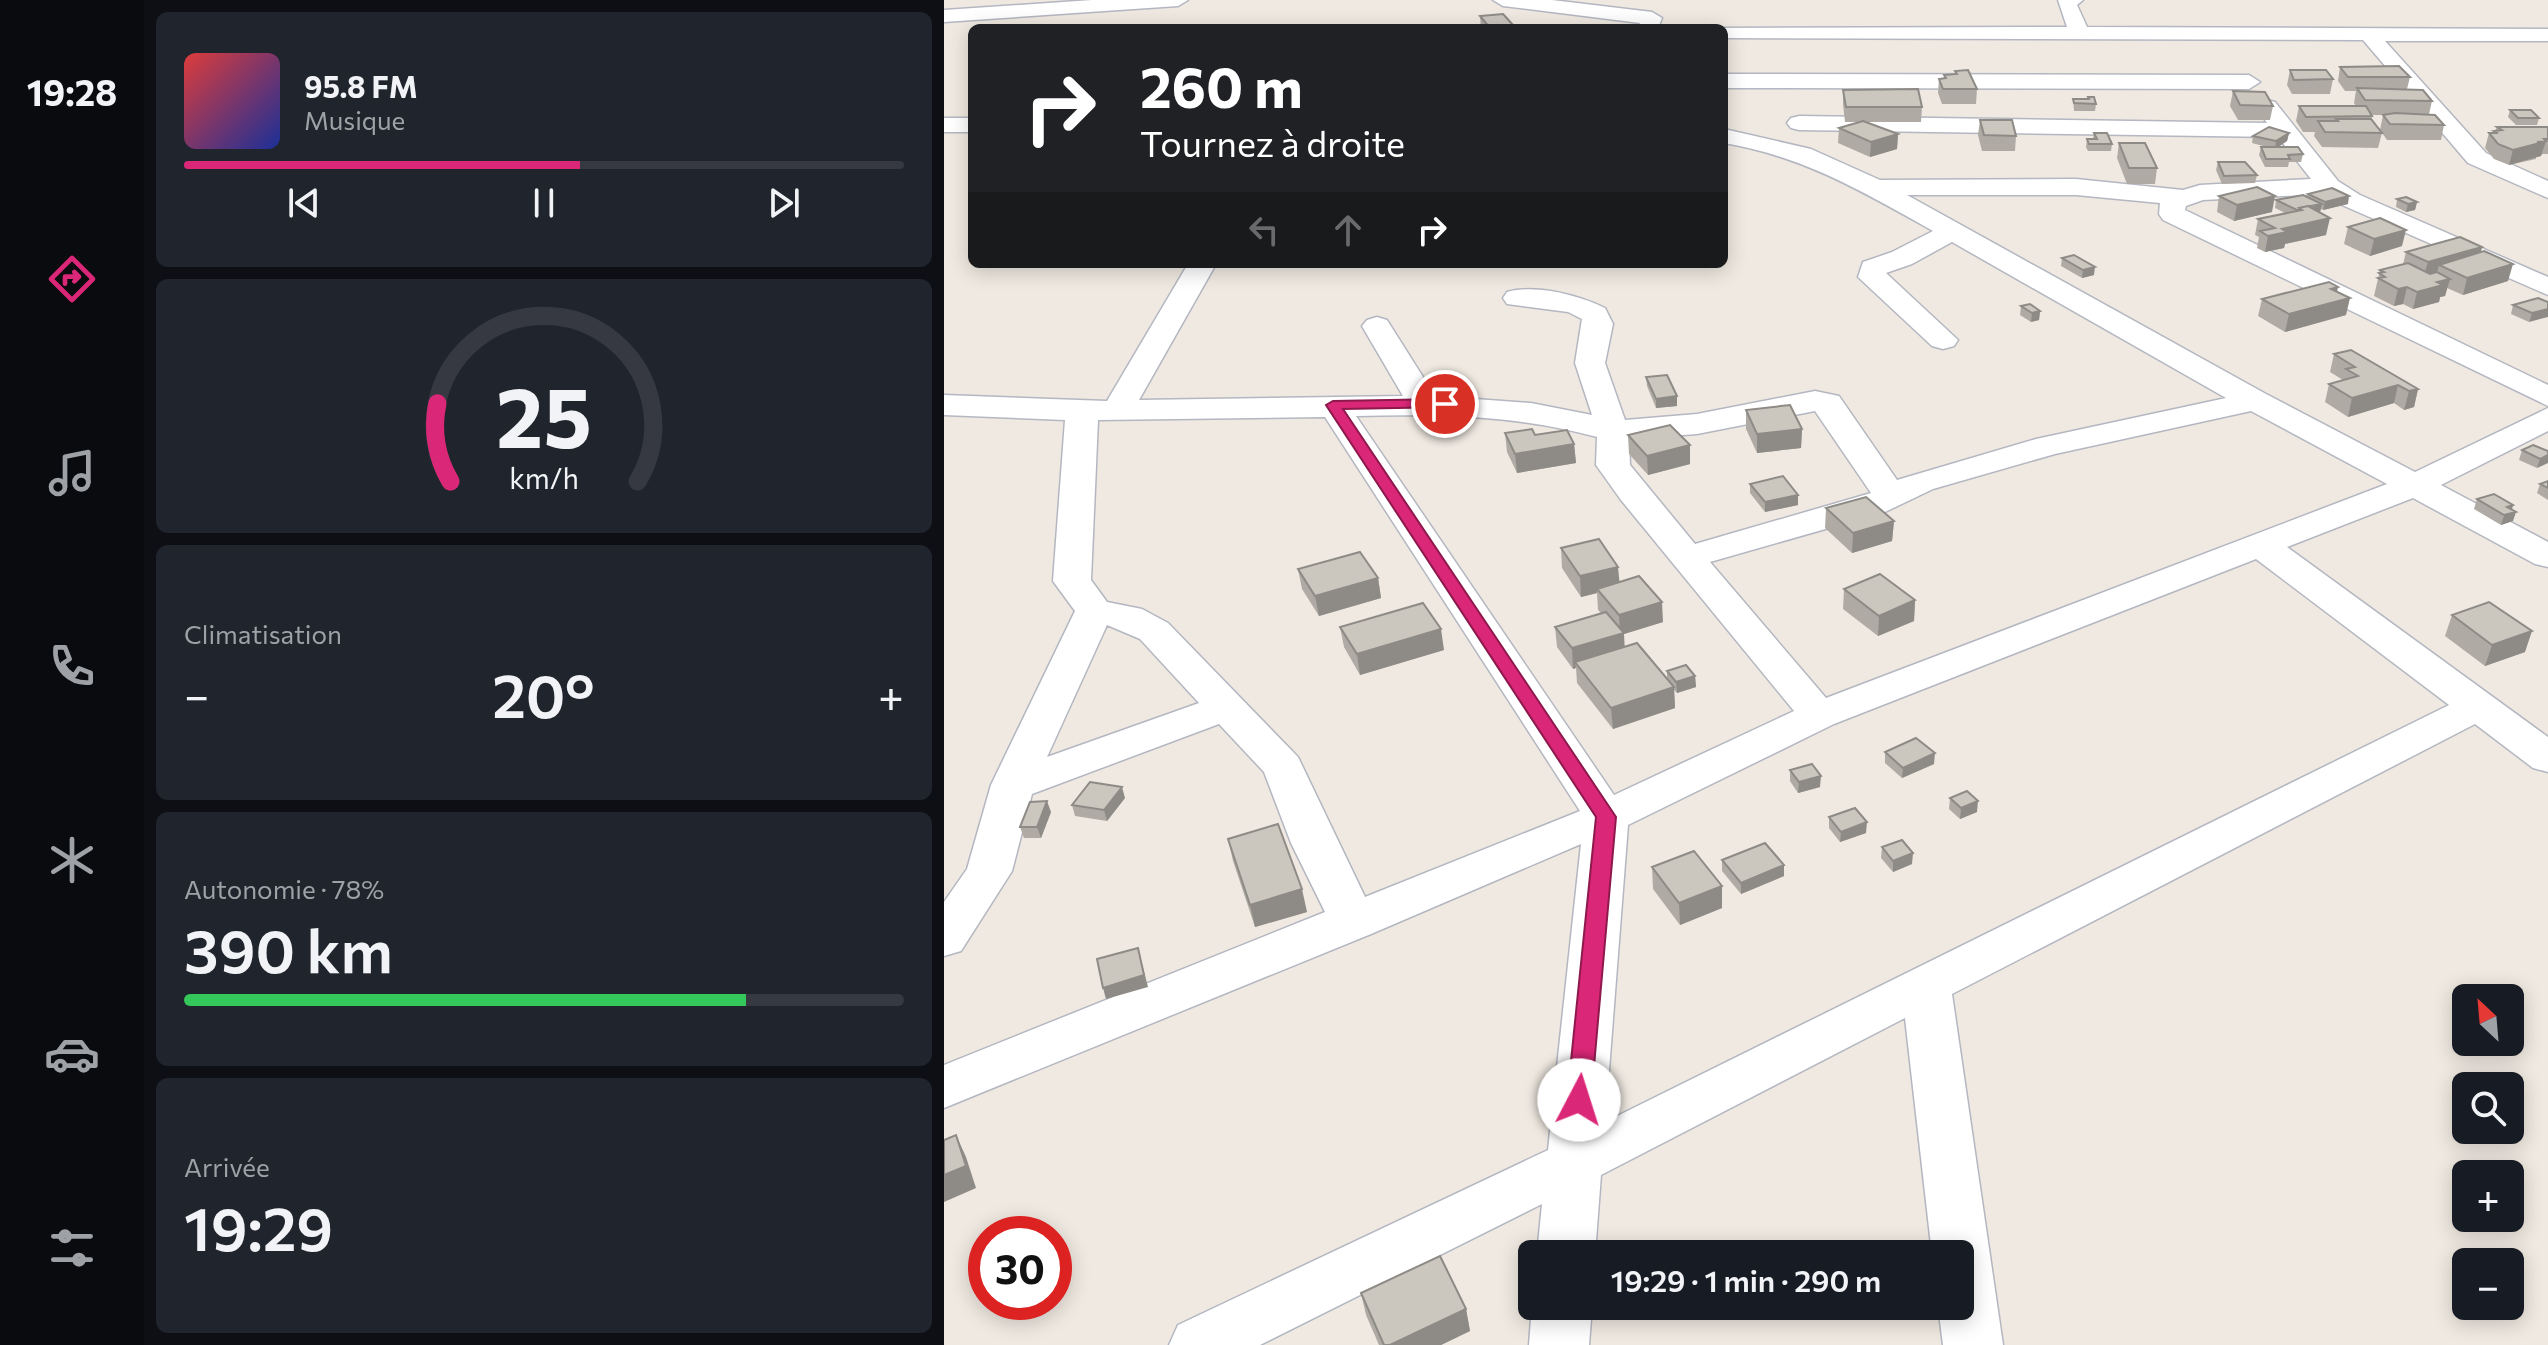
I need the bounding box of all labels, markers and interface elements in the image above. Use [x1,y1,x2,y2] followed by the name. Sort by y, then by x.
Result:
[1140,51,1303,120] text: 260 m
[1008,56,1112,160] icon: right
[304,67,418,104] text: 95.8 FM
[27,69,117,113] text: 19:28
[304,104,405,135] text: Musique
[1140,120,1405,164] text: Tournez à droite
[282,181,326,225] icon: previous
[522,181,566,225] icon: pause
[762,181,806,225] icon: next
[1242,208,1286,252] icon: left
[1326,208,1370,252] icon: ahead
[1410,208,1454,252] icon: right
[44,251,100,307] icon: directions
[496,362,592,464] text: 25
[1411,370,1479,438] pin
[1423,382,1467,426] icon: arrive
[44,445,100,501] icon: music
[509,460,579,495] text: km/h
[184,618,342,649] text: Climatisation
[44,638,100,694] icon: phone
[492,657,595,730] text: 20°
[184,667,209,721] text: −
[878,667,904,721] text: +
[44,832,100,888] icon: climate
[184,873,384,904] text: Autonomie · 78%
[184,912,393,985] text: 390 km
[2452,984,2524,1056] north arrow
[2452,984,2524,1320] map controls
[44,1026,100,1082] icon: car
[1537,1058,1621,1142] position arrow
[2452,1072,2524,1144] button: search
[184,1151,270,1182] text: Arrivée
[2452,1160,2524,1232] button: +
[184,1190,333,1263] text: 19:29
[968,1216,1072,1320] speed limit sign: 30
[44,1220,100,1276] icon: filters
[2452,1248,2524,1320] button: −
[1611,1261,1881,1298] text: 19:29 · 1 min · 290 m

